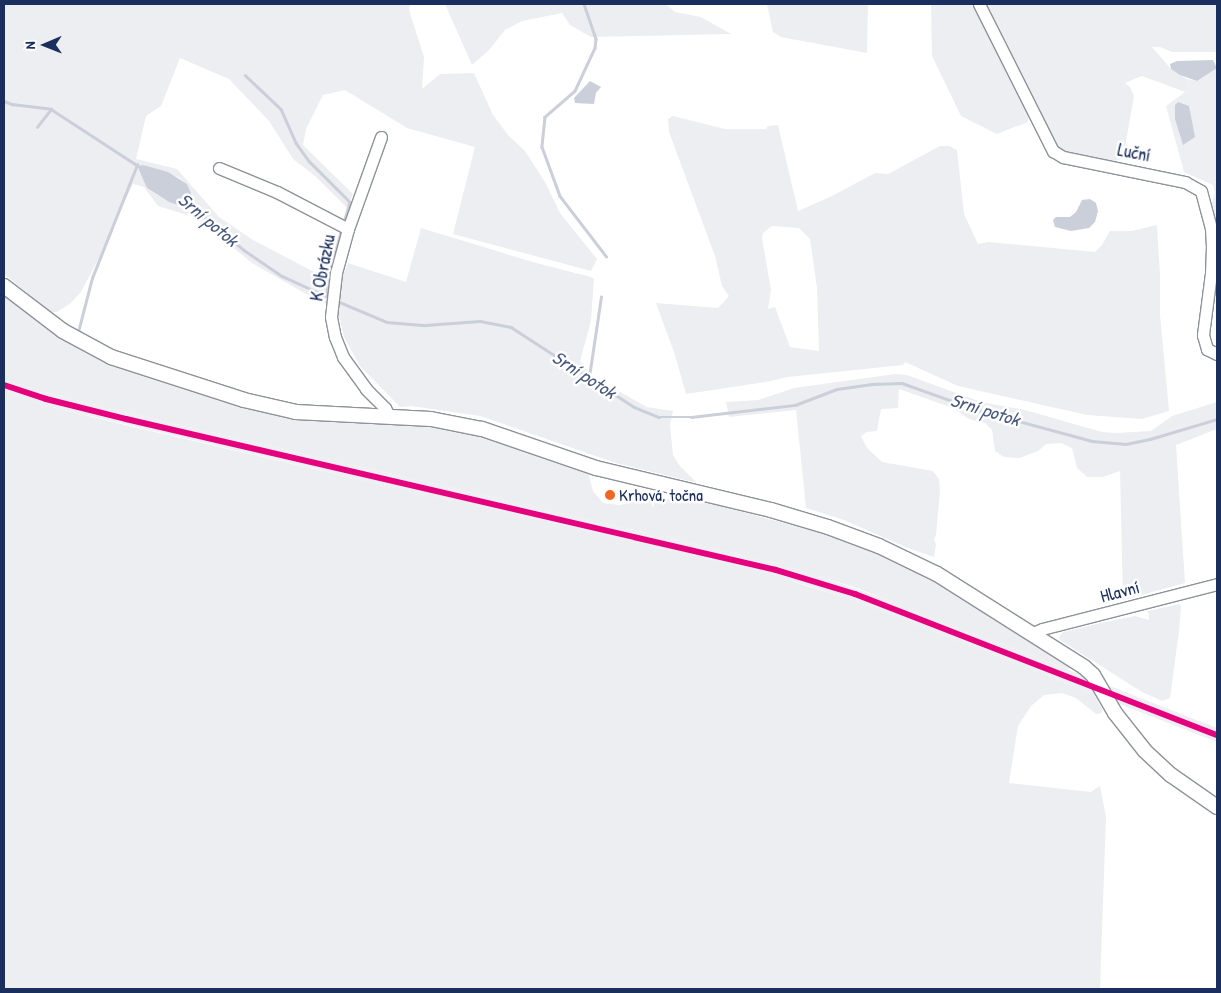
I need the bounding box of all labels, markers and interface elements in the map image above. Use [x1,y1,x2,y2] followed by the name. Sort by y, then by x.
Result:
[20,20,70,70] north arrow
[20,41,39,49] text: N
[1116,139,1152,167] street label: Luční
[173,188,243,252] water label: Srní potok
[306,233,340,303] street label: K Obrázku
[548,346,620,404] water label: Srní potok
[948,389,1022,431] water label: Srní potok
[619,485,703,505] place label: Krhová, točna
[605,490,615,500] marker: Krhová, točna
[1098,576,1142,608] street label: Hlavní

